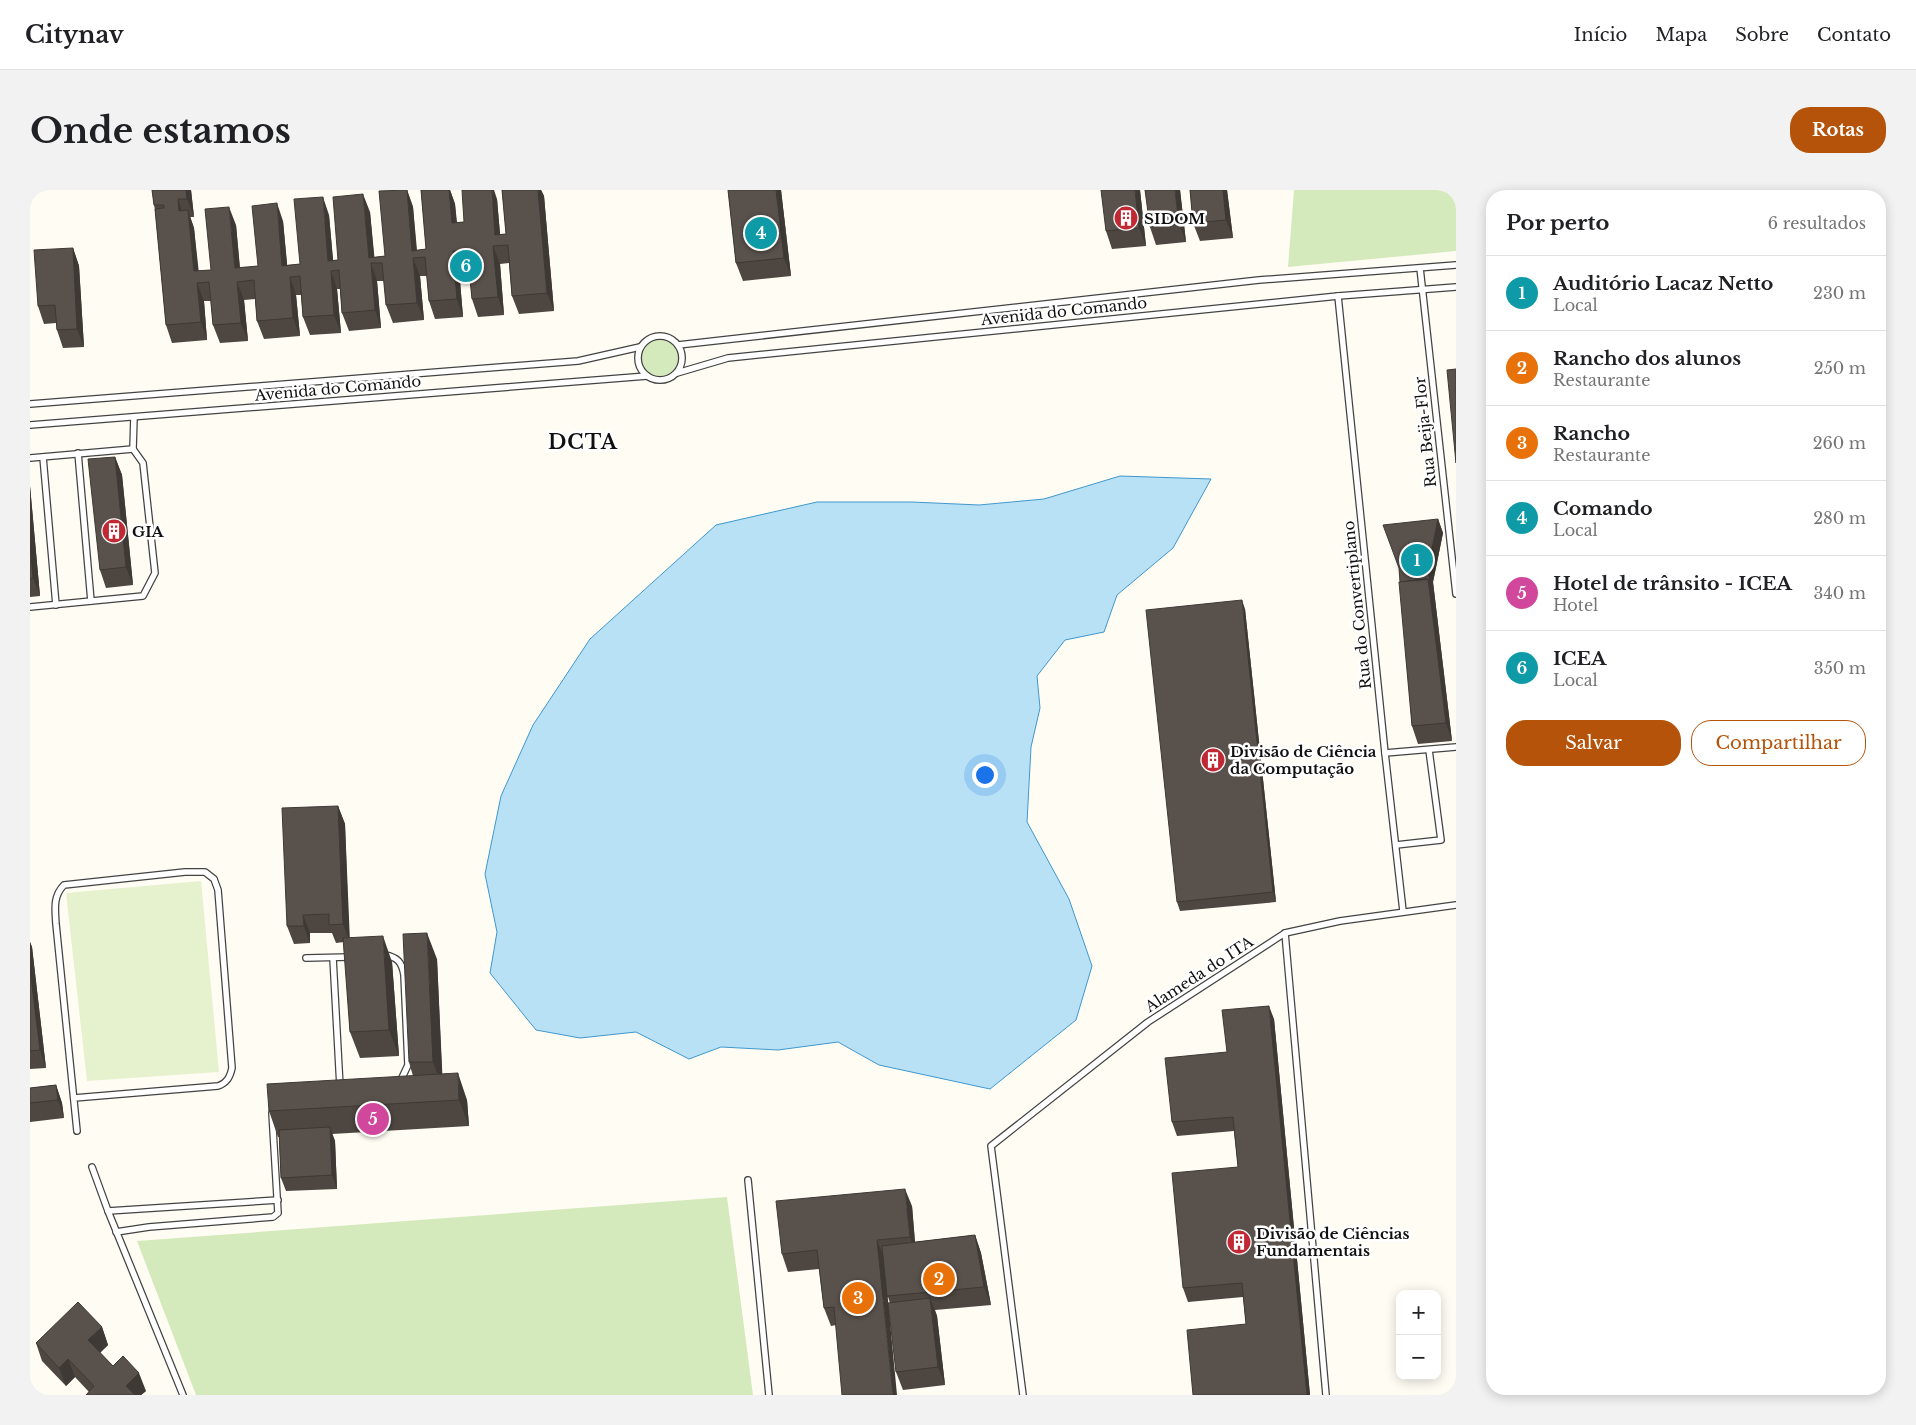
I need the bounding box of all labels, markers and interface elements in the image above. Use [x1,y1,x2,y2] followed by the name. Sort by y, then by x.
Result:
[25,20,124,49] text: Citynav
[1574,24,1627,46] text: Início
[1655,24,1707,46] text: Mapa
[1735,24,1789,46] text: Sobre
[1817,24,1891,46] text: Contato
[1790,107,1886,153] button: Rotas
[30,109,291,152] text: Onde estamos
[1113,205,1139,231] building icon: SIDOM
[1144,209,1205,228] place label: SIDOM
[1506,210,1609,236] text: Por perto
[1768,213,1866,233] text: 6 resultados
[745,214,777,252] pin: 4
[450,247,482,285] pin: 6
[1553,272,1773,295] text: Auditório Lacaz Netto
[1519,283,1525,303] text: 1
[1813,283,1866,303] text: 230 m
[979,293,1148,329] street label: Avenida do Comando
[1553,295,1598,315] text: Local
[1553,347,1741,370] text: Rancho dos alunos
[1517,358,1527,378] text: 2
[1814,358,1866,378] text: 250 m
[1553,370,1650,390] text: Restaurante
[253,371,422,405] street label: Avenida do Comando
[1410,375,1440,488] street label: Rua Beija-Flor
[1553,422,1630,445] text: Rancho
[548,430,618,454] district label: DCTA
[1517,433,1527,453] text: 3
[1813,433,1866,453] text: 260 m
[1553,445,1650,465] text: Restaurante
[1553,497,1653,520] text: Comando
[1517,508,1527,528] text: 4
[1813,508,1866,528] text: 280 m
[101,518,127,544] building icon: GIA
[1339,520,1375,690] street label: Rua do Convertiplano
[1553,520,1598,540] text: Local
[132,522,165,541] place label: GIA
[1401,541,1433,579] pin: 1
[1553,572,1792,595] text: Hotel de trânsito - ICEA
[1517,583,1527,603] text: 5
[1814,583,1866,603] text: 340 m
[1553,595,1598,615] text: Hotel
[1553,647,1607,670] text: ICEA
[1517,658,1527,678] text: 6
[1814,658,1866,678] text: 350 m
[1553,670,1598,690] text: Local
[1506,720,1681,766] button: Salvar
[1691,720,1866,766] button: Compartilhar
[1230,742,1377,778] place label: Divisão de Ciência da Computação
[1200,747,1226,773] building icon: Divisão de Ciência da Computação
[972,762,998,788] your location
[1141,932,1257,1017] street label: Alameda do ITA
[357,1100,389,1138] pin: 5
[1256,1224,1409,1260] place label: Divisão de Ciências Fundamentais
[1226,1229,1252,1255] building icon: Divisão de Ciências Fundamentais
[923,1260,955,1298] pin: 2
[842,1279,874,1317] pin: 3
[1396,1290,1441,1380] map controls
[1396,1290,1441,1335] button: +
[1396,1335,1441,1380] button: −

